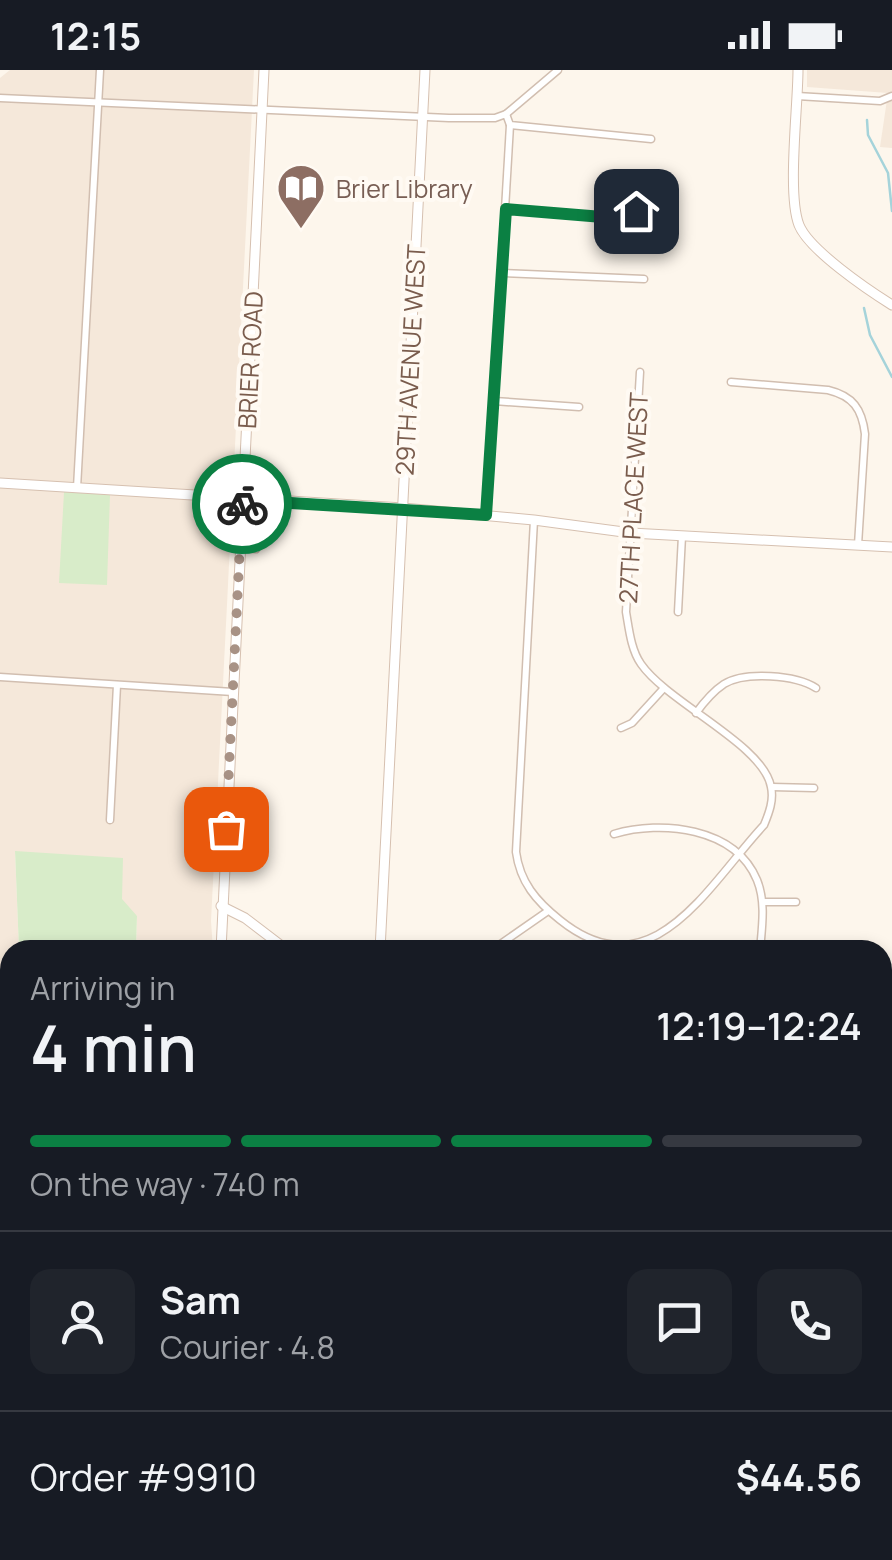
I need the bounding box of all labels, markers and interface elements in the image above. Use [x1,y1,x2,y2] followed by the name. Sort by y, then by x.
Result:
[50,9,141,61] text: 12:15
[275,162,327,230] library icon: Brier Library
[594,169,679,254] pin
[336,171,473,206] place label: Brier Library
[609,184,664,239] icon: home
[386,243,434,476] street label: 29TH AVENUE WEST
[229,290,271,430] street label: BRIER ROAD
[610,391,656,605] street label: 27TH PLACE WEST
[192,454,292,554] courier
[215,477,270,532] icon: bike
[184,787,269,872] pin
[199,802,254,857] icon: bag
[30,966,175,1010] text: Arriving in
[656,999,862,1051] text: 12:19–12:24
[30,1003,197,1092] text: 4 min
[30,1162,300,1206] text: On the way · 740 m
[30,1269,135,1374] button: person
[627,1269,732,1374] button: chat
[757,1269,862,1374] button: phone
[160,1273,241,1325] text: Sam
[160,1325,335,1369] text: Courier · 4.8
[30,1450,257,1502] text: Order #9910
[736,1450,862,1502] text: $44.56

